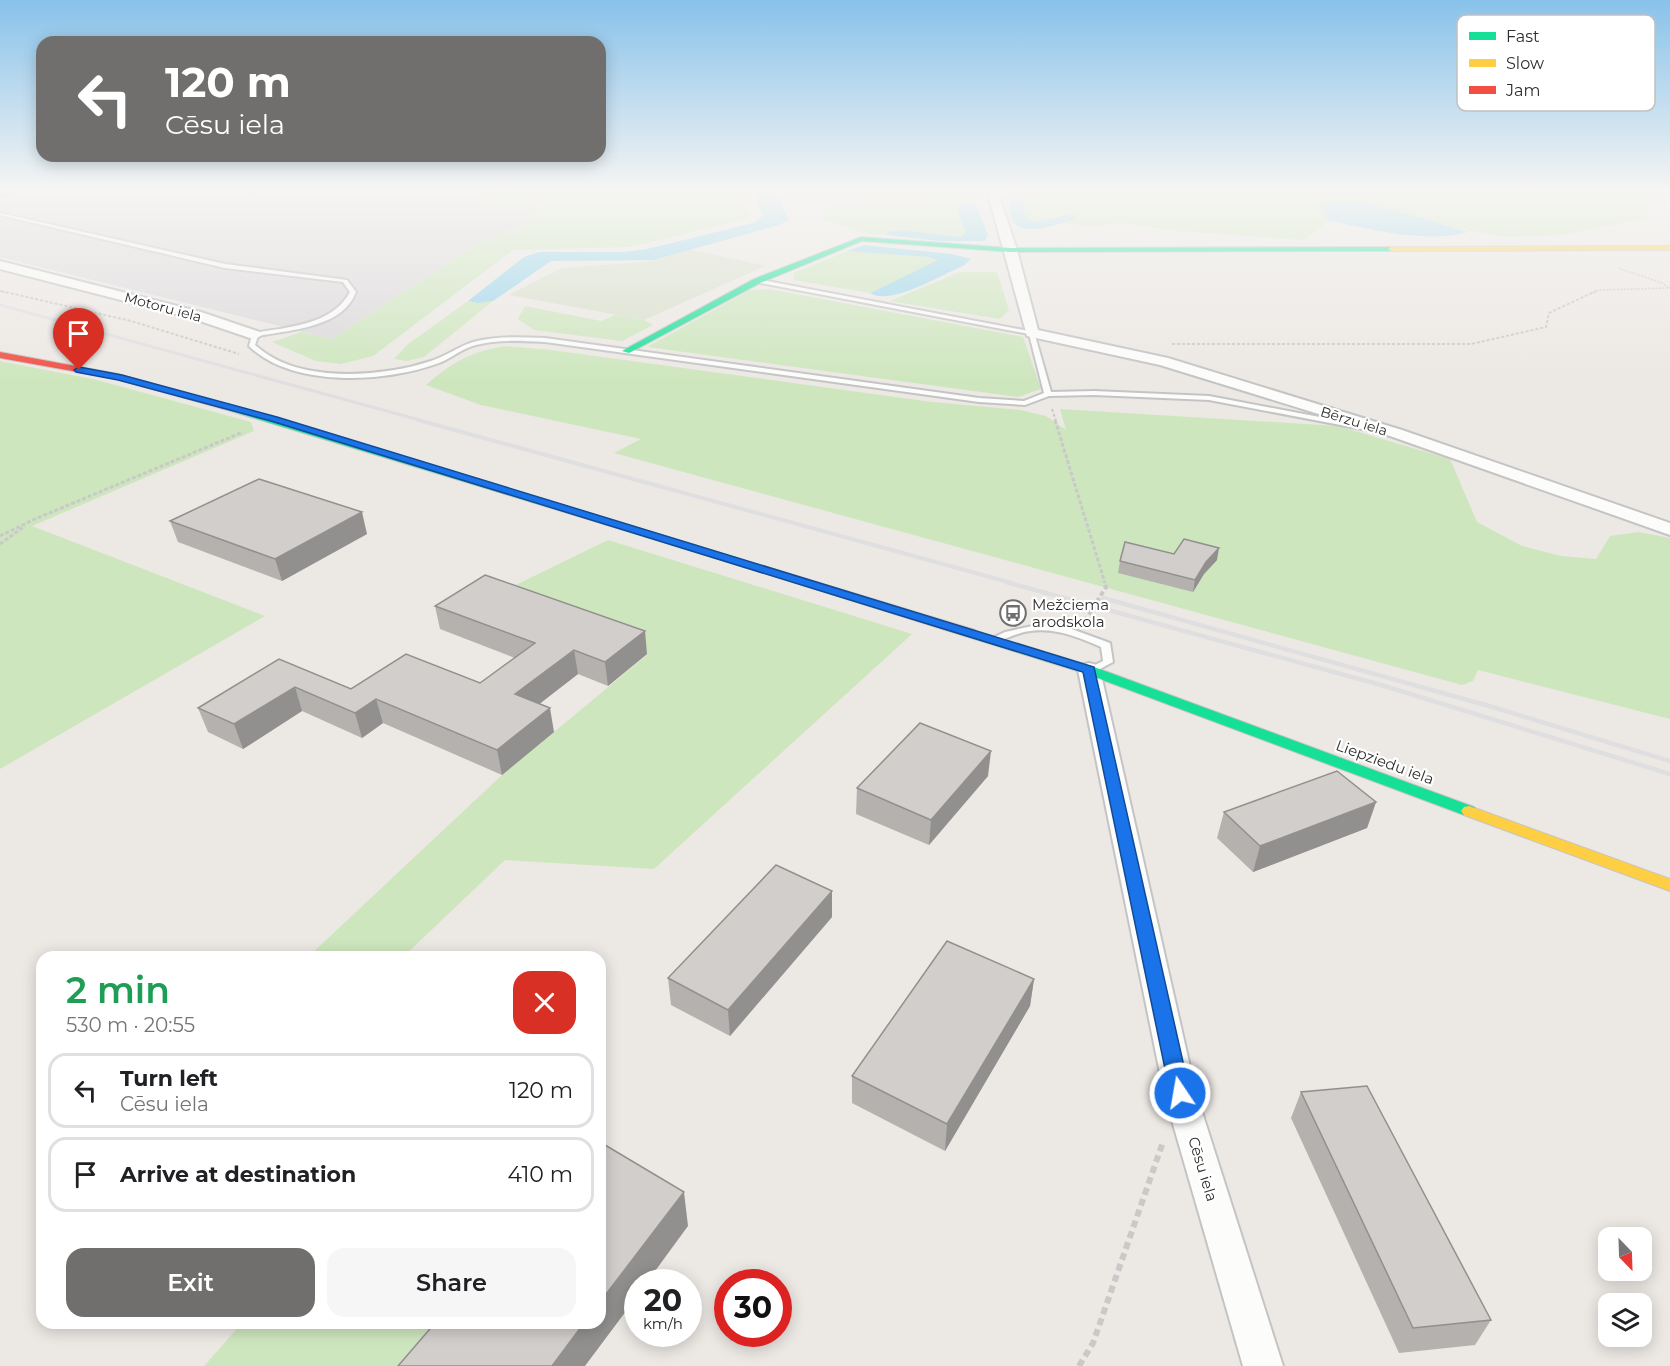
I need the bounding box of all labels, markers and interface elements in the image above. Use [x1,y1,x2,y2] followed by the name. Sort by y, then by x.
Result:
[1457,15,1655,111] legend
[1506,27,1540,46] text: Fast
[1506,54,1544,73] text: Slow
[165,56,291,108] text: 120 m
[66,60,144,138] icon: left
[1505,81,1540,100] text: Jam
[165,108,285,141] text: Cēsu iela
[122,288,204,326] street label: Motoru iela
[53,308,104,370] pin
[62,317,95,350] icon: arrive
[1318,402,1390,440] street label: Bērzu iela
[1032,595,1109,631] place label: Mežciema arodskola
[998,598,1028,628] bus stop icon: Mežciema arodskola
[1333,735,1437,789] street label: Liepziedu iela
[66,968,170,1012] text: 2 min
[513,971,576,1034] button: close
[66,1013,195,1037] text: 530 m · 20:55
[1148,1061,1212,1125] position arrow
[120,1065,218,1092] text: Turn left
[69,1074,102,1107] icon: left
[509,1077,573,1104] text: 120 m
[120,1092,209,1116] text: Cēsu iela
[1184,1134,1222,1204] street label: Cēsu iela
[69,1158,102,1191] icon: arrive
[120,1161,356,1188] text: Arrive at destination
[507,1161,573,1188] text: 410 m
[1598,1227,1652,1281] north arrow
[1598,1227,1652,1347] map controls
[66,1248,315,1317] button: Exit
[327,1248,576,1317] button: Share
[714,1269,792,1347] speed limit sign: 30
[644,1282,682,1319] text: 20
[1598,1293,1652,1347] button: layers
[643,1314,683,1333] text: km/h

